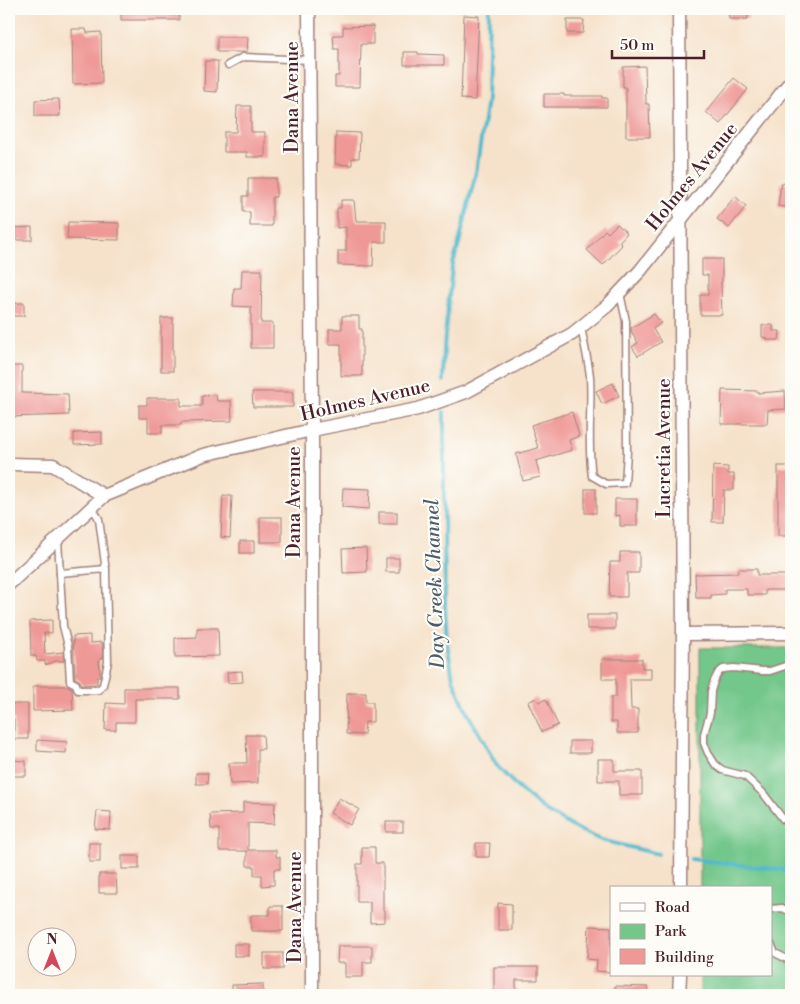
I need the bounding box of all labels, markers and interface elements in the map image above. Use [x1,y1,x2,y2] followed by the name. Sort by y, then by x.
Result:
[612,28,705,60] scale bar
[620,36,654,55] text: 50 m
[280,41,304,153] street label: Dana Avenue
[641,118,743,236] street label: Holmes Avenue
[298,373,433,427] street label: Holmes Avenue
[652,378,676,518] street label: Lucretia Avenue
[282,446,306,558] street label: Dana Avenue
[420,498,451,670] water label: Day Creek Channel
[283,851,307,963] street label: Dana Avenue
[610,886,772,976] legend
[655,898,690,917] text: Road
[655,922,687,941] text: Park
[28,926,78,976] north arrow
[46,931,58,949] text: N
[654,948,714,967] text: Building

